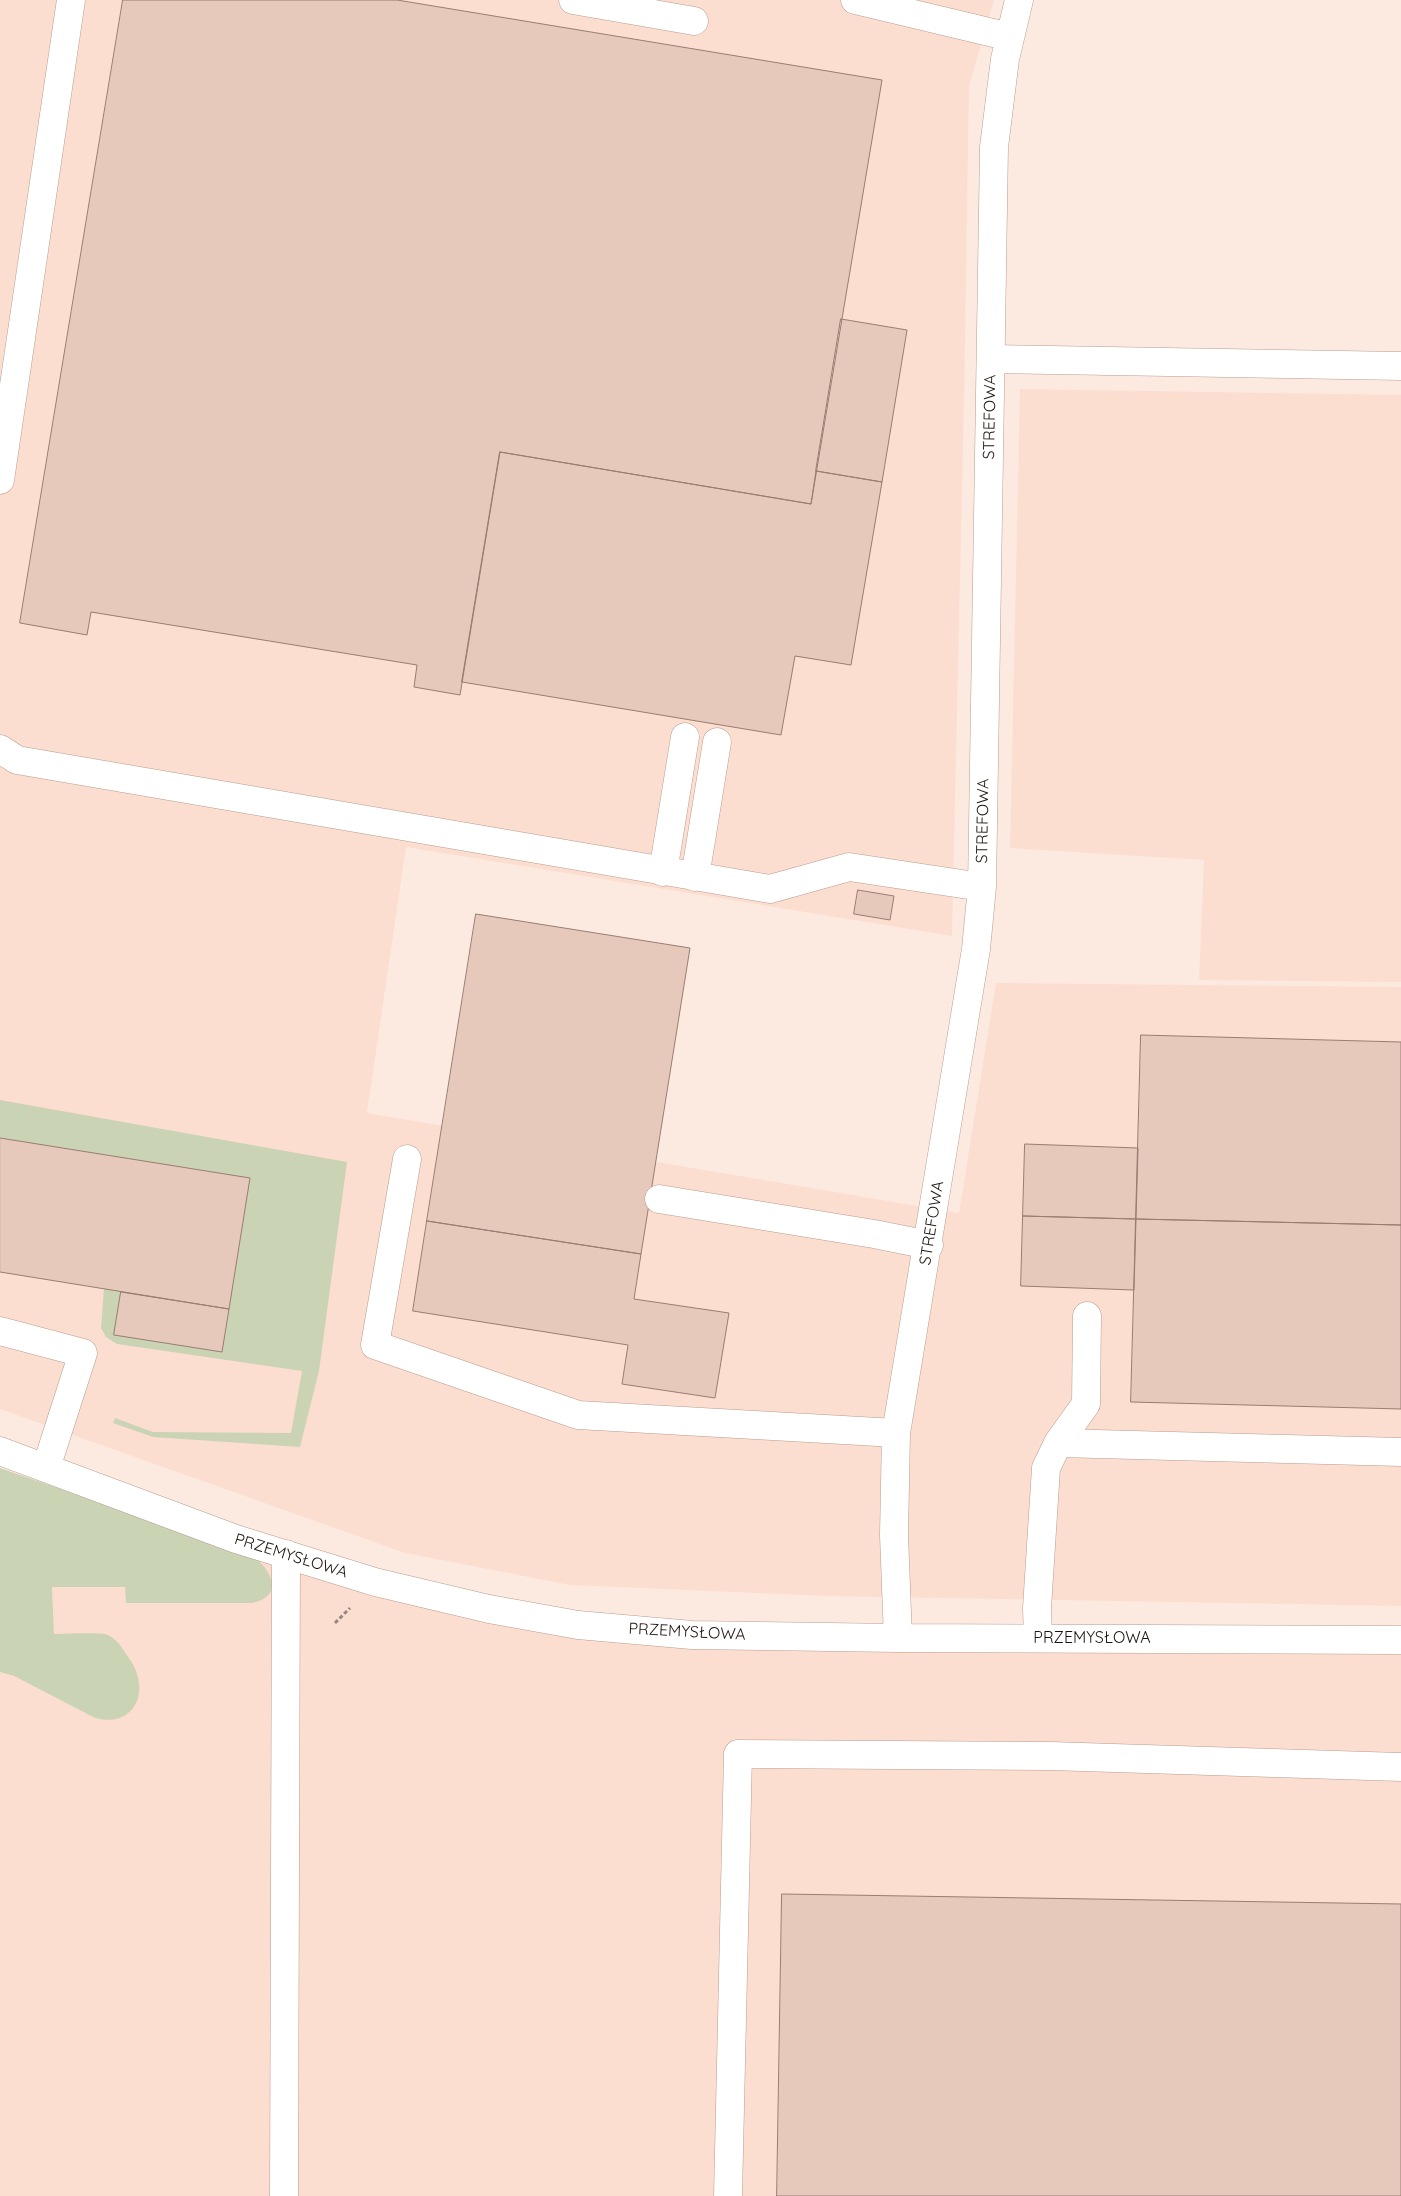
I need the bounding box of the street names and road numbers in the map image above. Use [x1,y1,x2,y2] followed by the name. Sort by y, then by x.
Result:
[980,374,1000,460] street label: STREFOWA
[973,778,993,864] street label: STREFOWA
[916,1180,948,1266] street label: STREFOWA
[232,1530,350,1582] street label: PRZEMYSŁOWA
[628,1619,746,1645] street label: PRZEMYSŁOWA
[1033,1628,1151,1648] street label: PRZEMYSŁOWA

